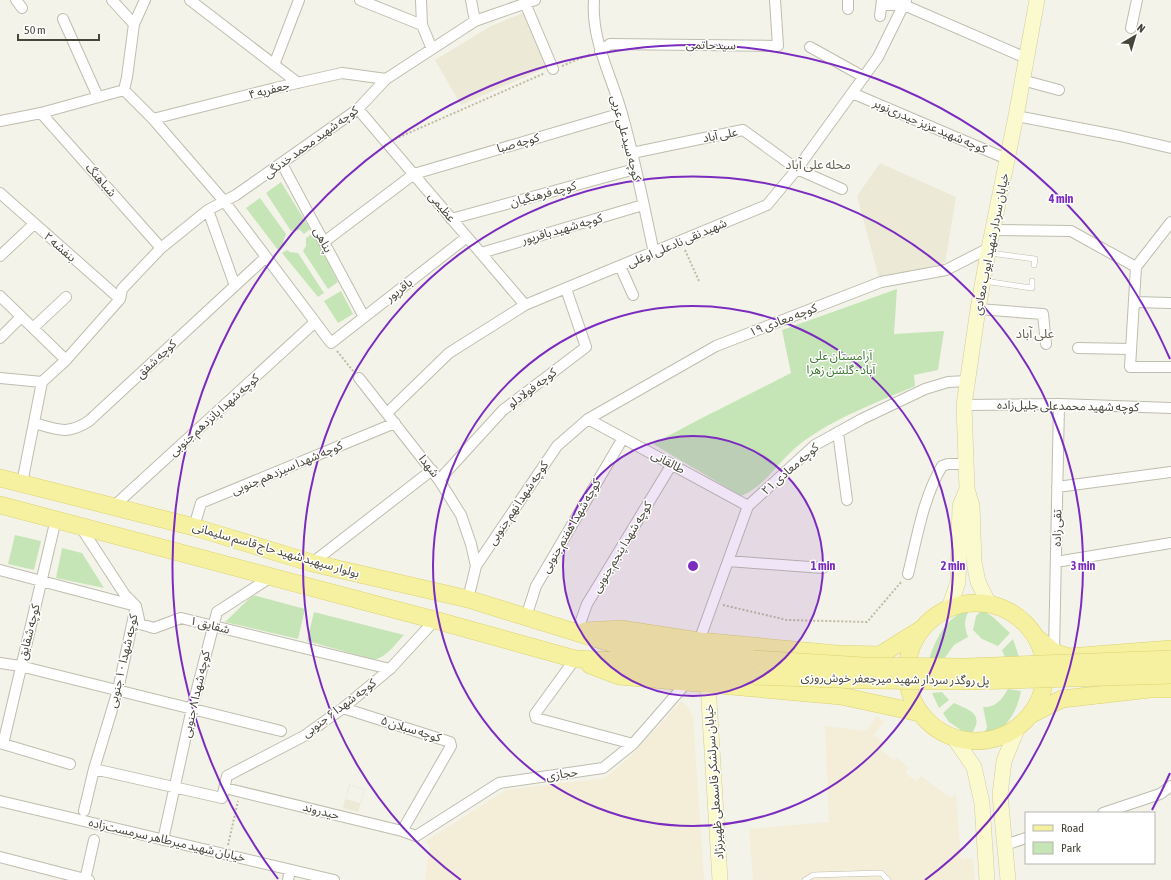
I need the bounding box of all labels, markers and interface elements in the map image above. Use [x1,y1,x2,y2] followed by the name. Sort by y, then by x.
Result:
[18,16,99,42] scale bar
[1115,16,1155,56] north arrow
[1135,21,1147,35] text: N
[24,23,46,37] text: 50 m
[686,38,736,52] street label: سیدحاتمی
[247,78,291,102] street label: جعفریه ۴
[607,94,644,184] street label: کوچه سیدعلی عربی
[870,95,990,158] street label: کوچه شهید عزیز حیدری‌نوبر
[261,102,363,182] street label: کوچه شهید محمد خدنگی
[701,125,739,145] street label: علی آباد
[495,130,542,157] street label: کوچه صبا
[785,157,851,173] district label: محله علی آباد
[83,160,119,200] street label: شباهنگ
[970,172,1012,316] street label: خیابان سردار شهید ایوب معادی
[508,178,579,211] street label: کوچه فرهنگیان
[425,189,459,225] street label: عظیمی
[1048,192,1073,206] text: 4 min
[519,211,605,249] street label: کوچه شهید باقرپور
[625,216,729,270] street label: شهید نقی نادعلی اوغلی
[310,225,336,256] street label: پناهی
[41,229,79,265] street label: بنفشه ۲
[382,275,416,306] street label: باقرپور
[747,300,820,340] street label: کوچه معادی ۱۹
[1016,326,1055,342] district label: علی آباد
[133,336,181,382] street label: کوچه شفق
[807,349,876,377] park label: آرامستان علی آباد - گلشن زهرا
[505,364,561,412] street label: کوچه فولادلو
[166,370,264,461] street label: کوچه شهدا پانزدهم جنوبی
[997,398,1140,415] street label: کوچه شهید محمدعلی جلیل‌زاده
[229,438,347,500] street label: کوچه شهدا سیزدهم جنوبی
[758,440,823,498] street label: کوچه معادی ۲۱
[649,447,687,477] street label: طالقانی
[416,452,442,480] street label: شهدا
[485,458,553,549] street label: کوچه شهدا نهم جنوبی
[538,476,606,576] street label: کوچه شهدا هفتم جنوبی
[589,498,657,596] street label: کوچه شهدا پنجم جنوبی
[1050,509,1064,547] street label: تقی زاده
[190,519,361,583] street label: بولوار سپهبد شهید حاج قاسم سلیمانی
[686,559,700,573] centre of rings
[811,559,835,573] text: 1 min
[941,559,965,573] text: 2 min
[1071,559,1095,573] text: 3 min
[15,601,44,662] street label: کوچه شقایق
[105,612,142,709] street label: کوچه شهدا ۱۰ جنوبی
[188,613,231,638] street label: شقایق ۱
[179,648,214,739] street label: کوچه شهدا ۸ جنوبی
[800,670,990,689] street label: پل روگذر سردار شهید میرجعفر خوش‌روزی
[299,675,380,741] street label: کوچه شهدا ۶ جنوبی
[702,704,726,860] street label: خیابان سرلشکر قاسمعلی ظهیرنژاد
[379,713,444,746] street label: کوچه سبلان ۵
[545,765,579,783] street label: حجازی
[301,800,341,822] street label: حیدروند
[1025,812,1155,864] legend
[87,815,247,865] street label: خیابان شهید میرطاهر سرمست‌زاده
[1061,821,1084,835] text: Road
[1061,841,1082,855] text: Park

